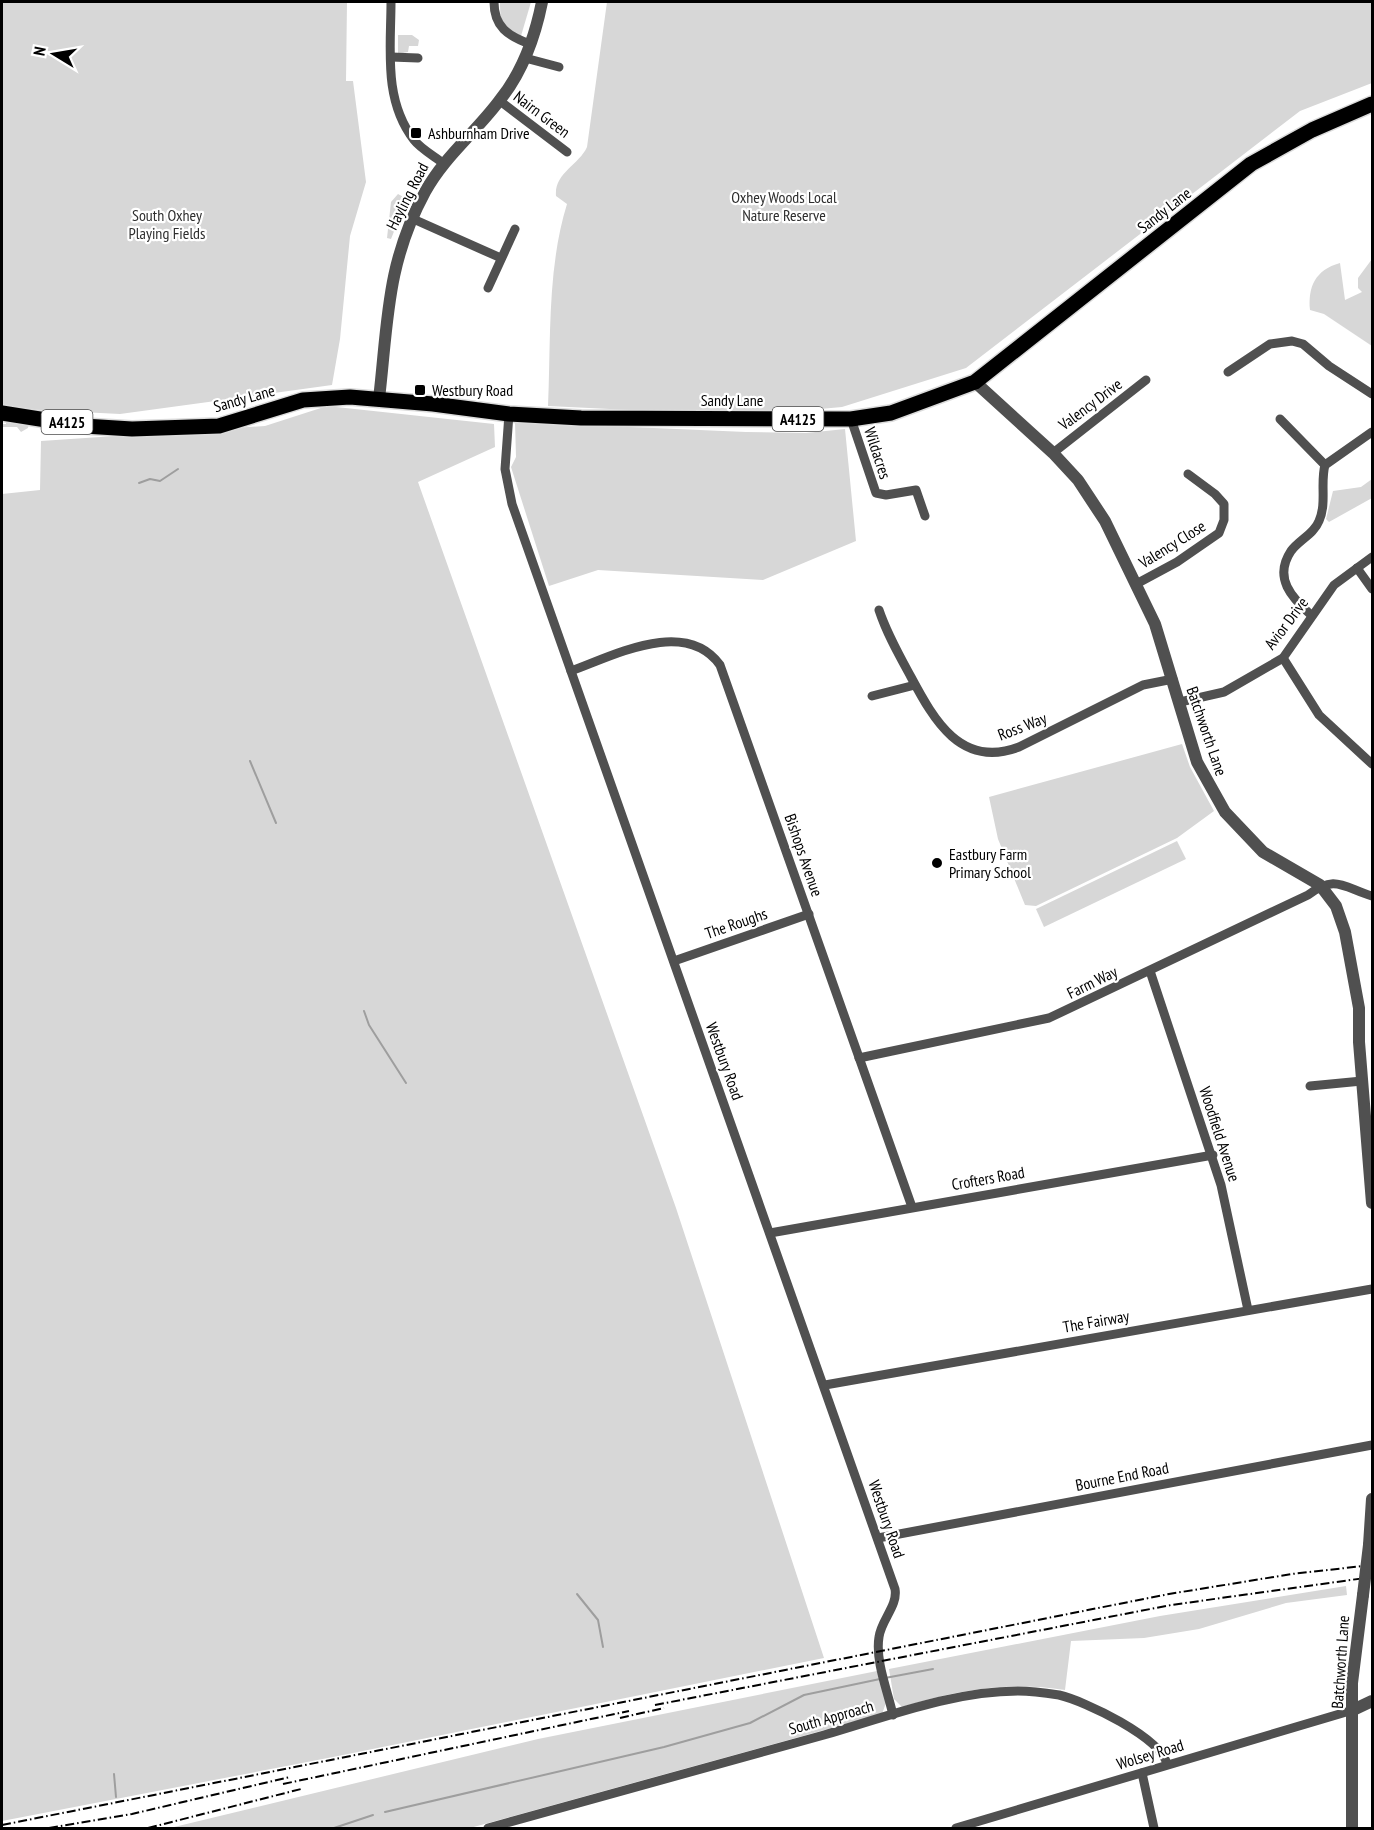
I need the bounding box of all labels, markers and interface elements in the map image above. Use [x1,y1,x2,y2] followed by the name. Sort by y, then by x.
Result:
[24,24,84,84] north arrow
[29,45,50,57] text: N
[510,86,574,142] street label: Nairn Green
[428,123,530,143] place label: Ashburnham Drive
[409,126,423,140] marker: Ashburnham Drive
[382,159,432,233] street label: Hayling Road
[1133,183,1195,237] street label: Sandy Lane
[731,187,837,225] park label: Oxhey Woods Local Nature Reserve
[129,205,205,243] park label: South Oxhey Playing Fields
[1054,374,1126,435] street label: Valency Drive
[211,380,277,416] street label: Sandy Lane
[432,380,513,400] place label: Westbury Road
[413,383,427,397] marker: Westbury Road
[701,390,763,410] street label: Sandy Lane
[772,407,824,431] road number: A4125
[42,410,92,434] road number: A4125
[860,425,896,481] street label: Wildacres
[1134,516,1209,573] street label: Valency Close
[1260,593,1312,653] street label: Avior Drive
[1182,684,1232,778] street label: Batchworth Lane
[995,708,1049,744] street label: Ross Way
[781,811,827,899] street label: Bishops Avenue
[949,844,1031,882] place label: Eastbury Farm Primary School
[930,856,944,870] marker: Eastbury Farm Primary School
[702,903,770,943] street label: The Roughs
[1064,961,1120,1003] street label: Farm Way
[702,1019,748,1103] street label: Westbury Road
[1195,1084,1245,1184] street label: Woodfield Avenue
[950,1162,1026,1194] street label: Crofters Road
[1061,1305,1131,1337] street label: The Fairway
[1074,1457,1170,1495] street label: Bourne End Road
[864,1477,910,1561] street label: Westbury Road
[1327,1615,1353,1709] street label: Batchworth Lane
[786,1695,876,1739] street label: South Approach
[1114,1734,1186,1774] street label: Wolsey Road

